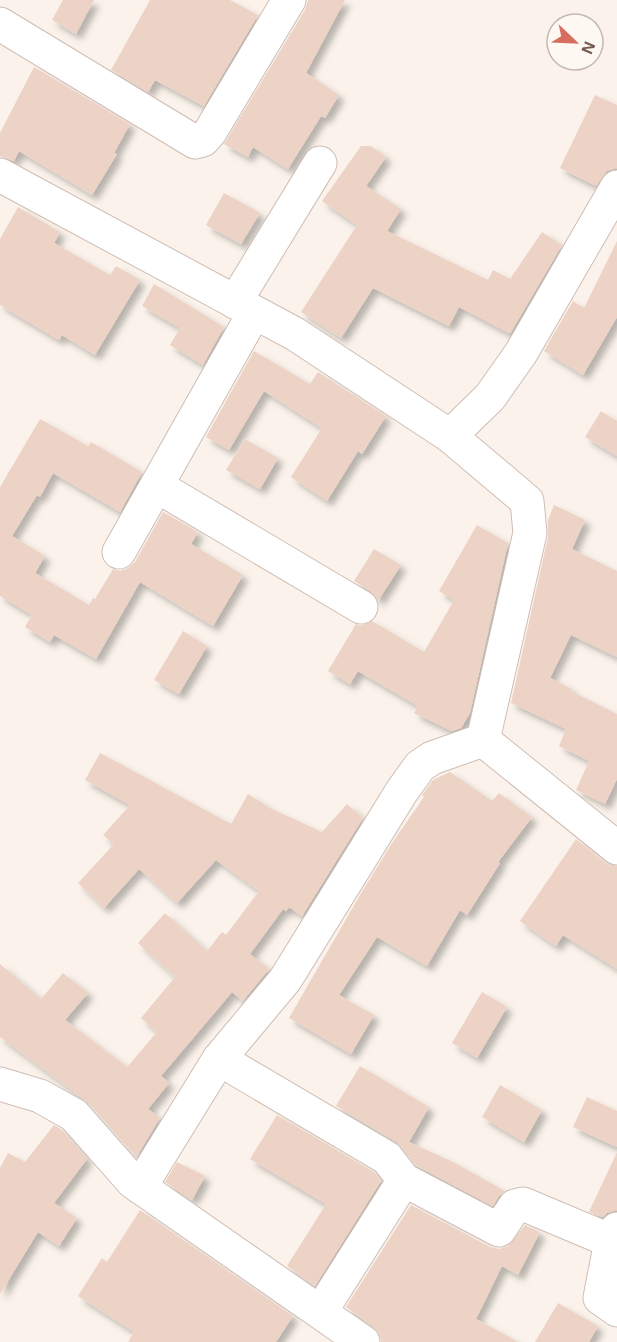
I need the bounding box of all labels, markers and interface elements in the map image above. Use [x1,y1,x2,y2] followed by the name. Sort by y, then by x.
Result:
[545,12,605,72] north arrow
[578,39,598,56] text: N

